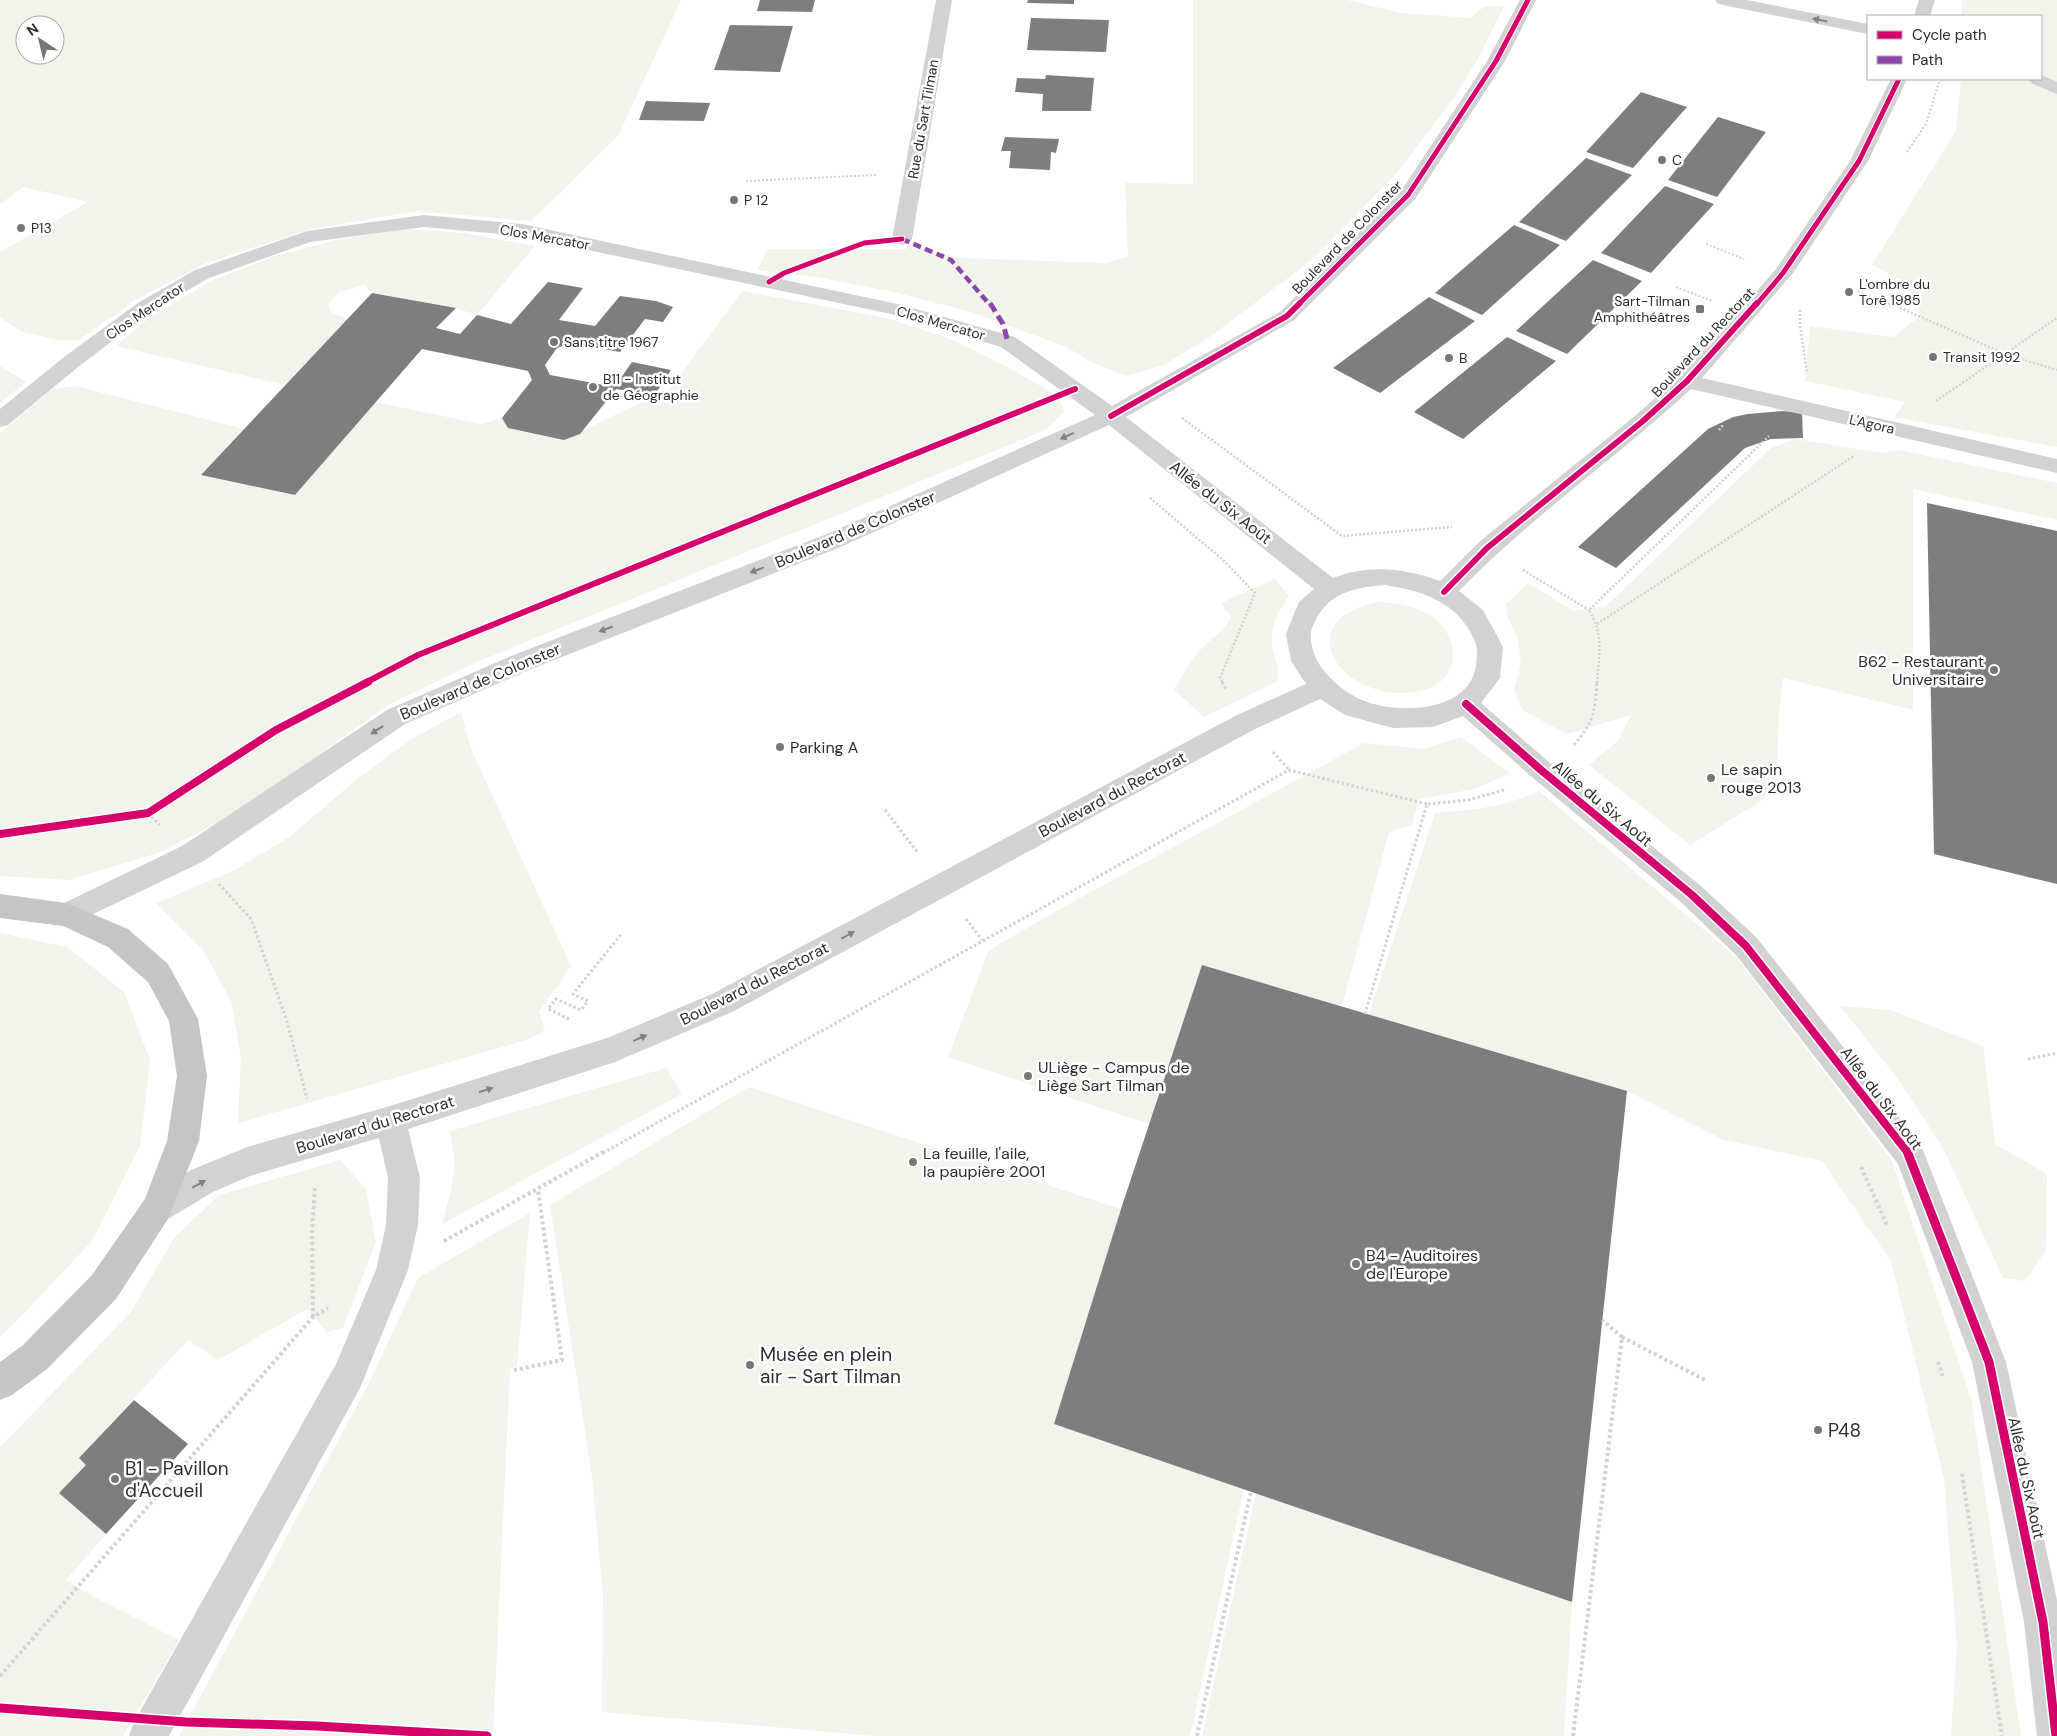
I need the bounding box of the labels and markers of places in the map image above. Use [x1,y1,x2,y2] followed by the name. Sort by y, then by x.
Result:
[1672,151,1682,169] place label: C
[1656,154,1668,166] marker: C
[744,191,768,209] place label: P 12
[728,194,740,206] marker: P 12
[31,219,52,237] place label: P13
[15,222,27,234] marker: P13
[1859,275,1930,309] place label: L'ombre du Torê 1985
[1843,286,1855,298] marker: L'ombre du Torê 1985
[1594,292,1690,326] place label: Sart-Tilman Amphithéâtres
[1694,303,1706,315] marker: Sart-Tilman Amphithéâtres
[564,333,659,351] place label: Sans titre 1967
[548,336,560,348] marker: Sans titre 1967
[1943,348,2020,366] place label: Transit 1992
[1459,349,1467,367] place label: B
[1927,351,1939,363] marker: Transit 1992
[1443,352,1455,364] marker: B
[603,370,699,404] place label: B11 - Institut de Géographie
[587,381,599,393] marker: B11 - Institut de Géographie
[1858,651,1984,690] place label: B62 - Restaurant Universitaire
[1988,664,2000,676] marker: B62 - Restaurant Universitaire
[790,737,859,758] place label: Parking A
[774,741,786,753] marker: Parking A
[1721,759,1802,798] place label: Le sapin rouge 2013
[1705,772,1717,784] marker: Le sapin rouge 2013
[1038,1057,1190,1096] place label: ULiège - Campus de Liège Sart Tilman
[1022,1070,1034,1082] marker: ULiège - Campus de Liège Sart Tilman
[923,1143,1045,1182] place label: La feuille, l'aile, la paupière 2001
[907,1156,919,1168] marker: La feuille, l'aile, la paupière 2001
[1366,1245,1478,1284] place label: B4 - Auditoires de l'Europe
[1350,1258,1362,1270] marker: B4 - Auditoires de l'Europe
[760,1342,901,1389] place label: Musée en plein air - Sart Tilman
[744,1359,756,1371] marker: Musée en plein air - Sart Tilman
[1828,1418,1861,1443] place label: P48
[1812,1424,1824,1436] marker: P48
[125,1456,229,1503] place label: B1 - Pavillon d'Accueil
[109,1473,121,1485] marker: B1 - Pavillon d'Accueil

